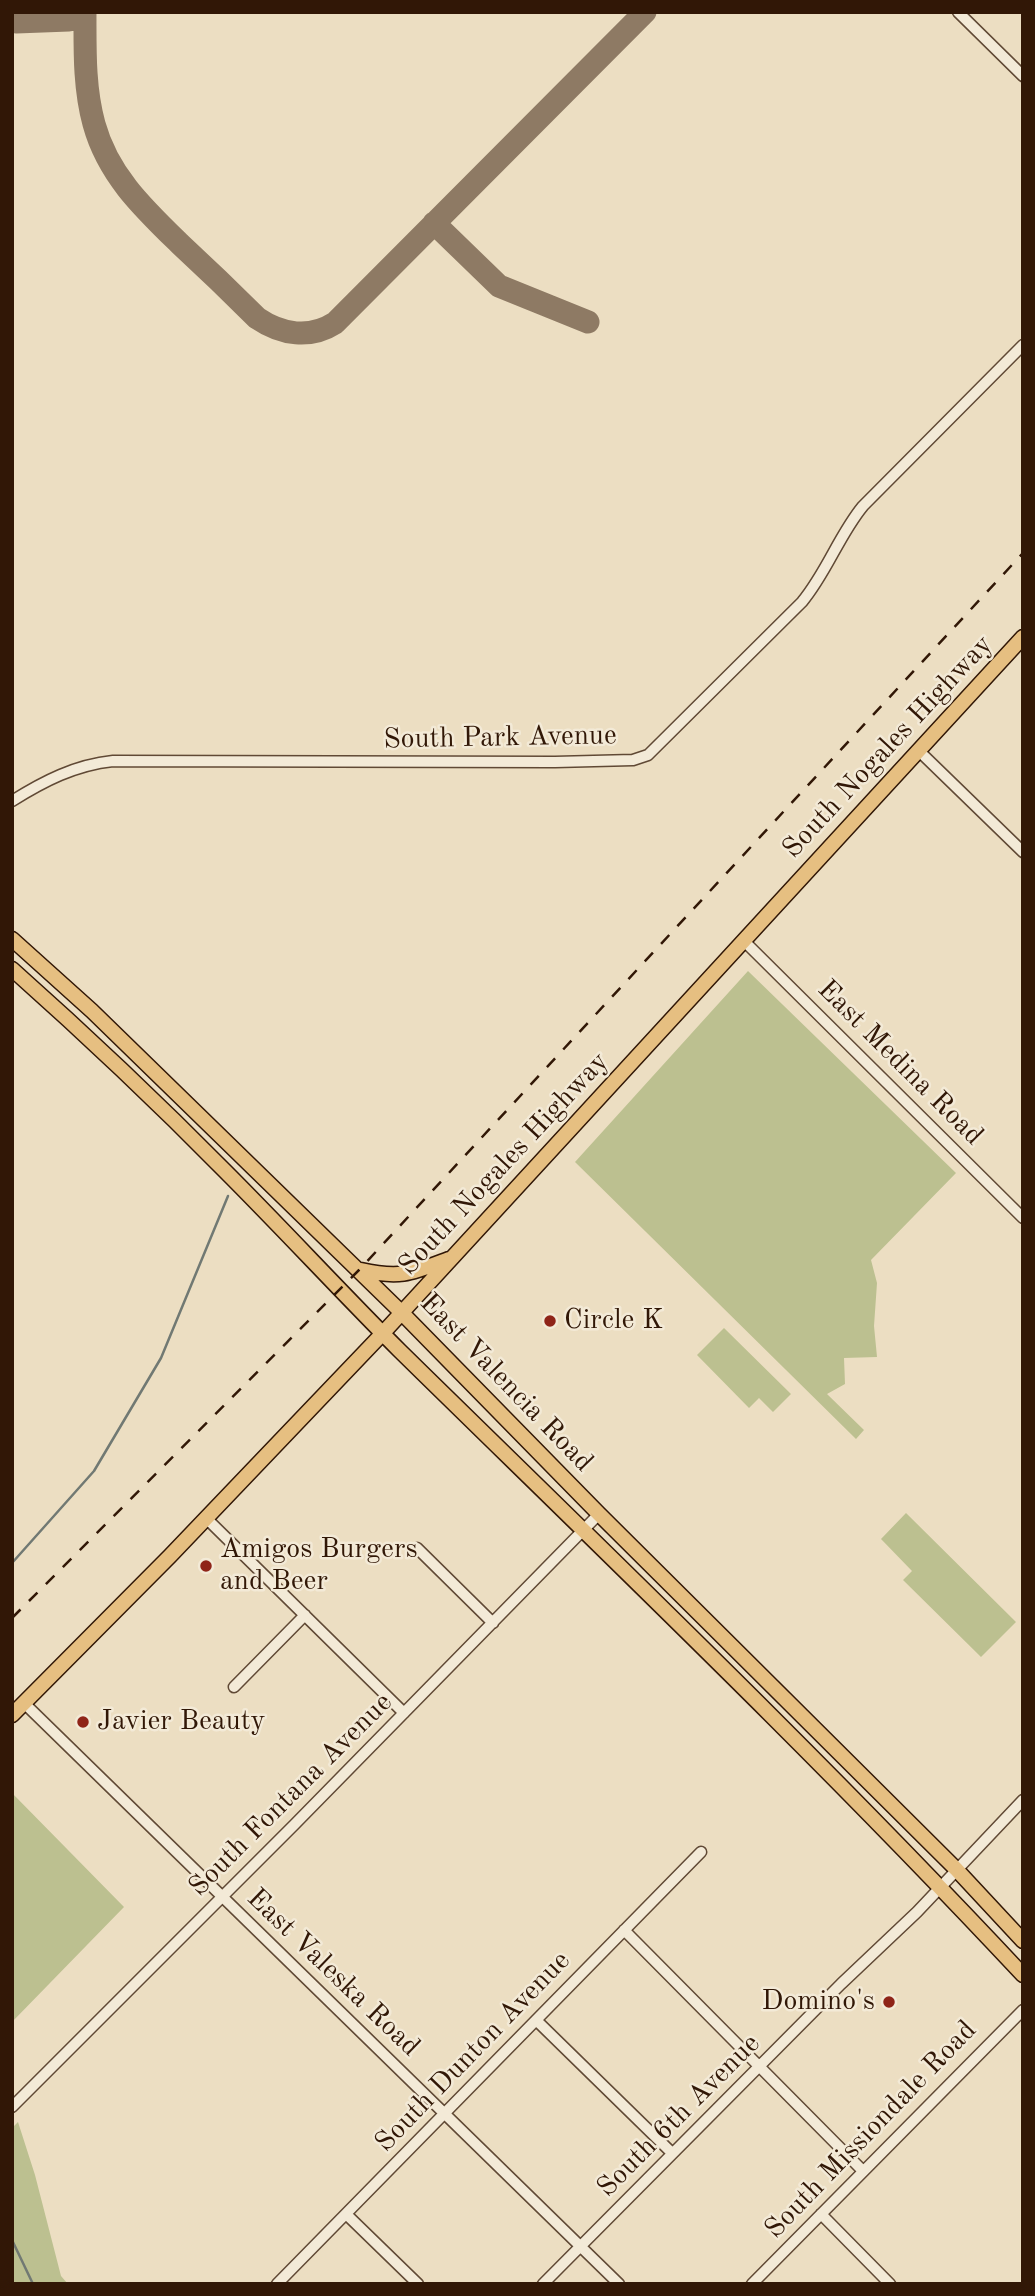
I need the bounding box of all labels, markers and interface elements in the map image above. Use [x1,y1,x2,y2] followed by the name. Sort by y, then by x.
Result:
[776,628,1000,866] street label: South Nogales Highway
[383,719,617,757] street label: South Park Avenue
[810,973,990,1153] street label: East Medina Road
[392,1045,616,1283] street label: South Nogales Highway
[412,1287,600,1479] street label: East Valencia Road
[564,1304,663,1338] place label: Circle K
[542,1313,558,1329] marker: Circle K
[220,1533,418,1599] place label: Amigos Burgers and Beer
[198,1558,214,1574] marker: Amigos Burgers and Beer
[182,1686,400,1904] street label: South Fontana Avenue
[97,1705,265,1739] place label: Javier Beauty
[75,1714,91,1730] marker: Javier Beauty
[240,1882,426,2064] street label: East Valeska Road
[368,1944,578,2160] street label: South Dunton Avenue
[762,1985,875,2019] place label: Domino's
[881,1994,897,2010] marker: Domino's
[758,2014,984,2246] street label: South Missiondale Road
[590,2027,768,2205] street label: South 6th Avenue

